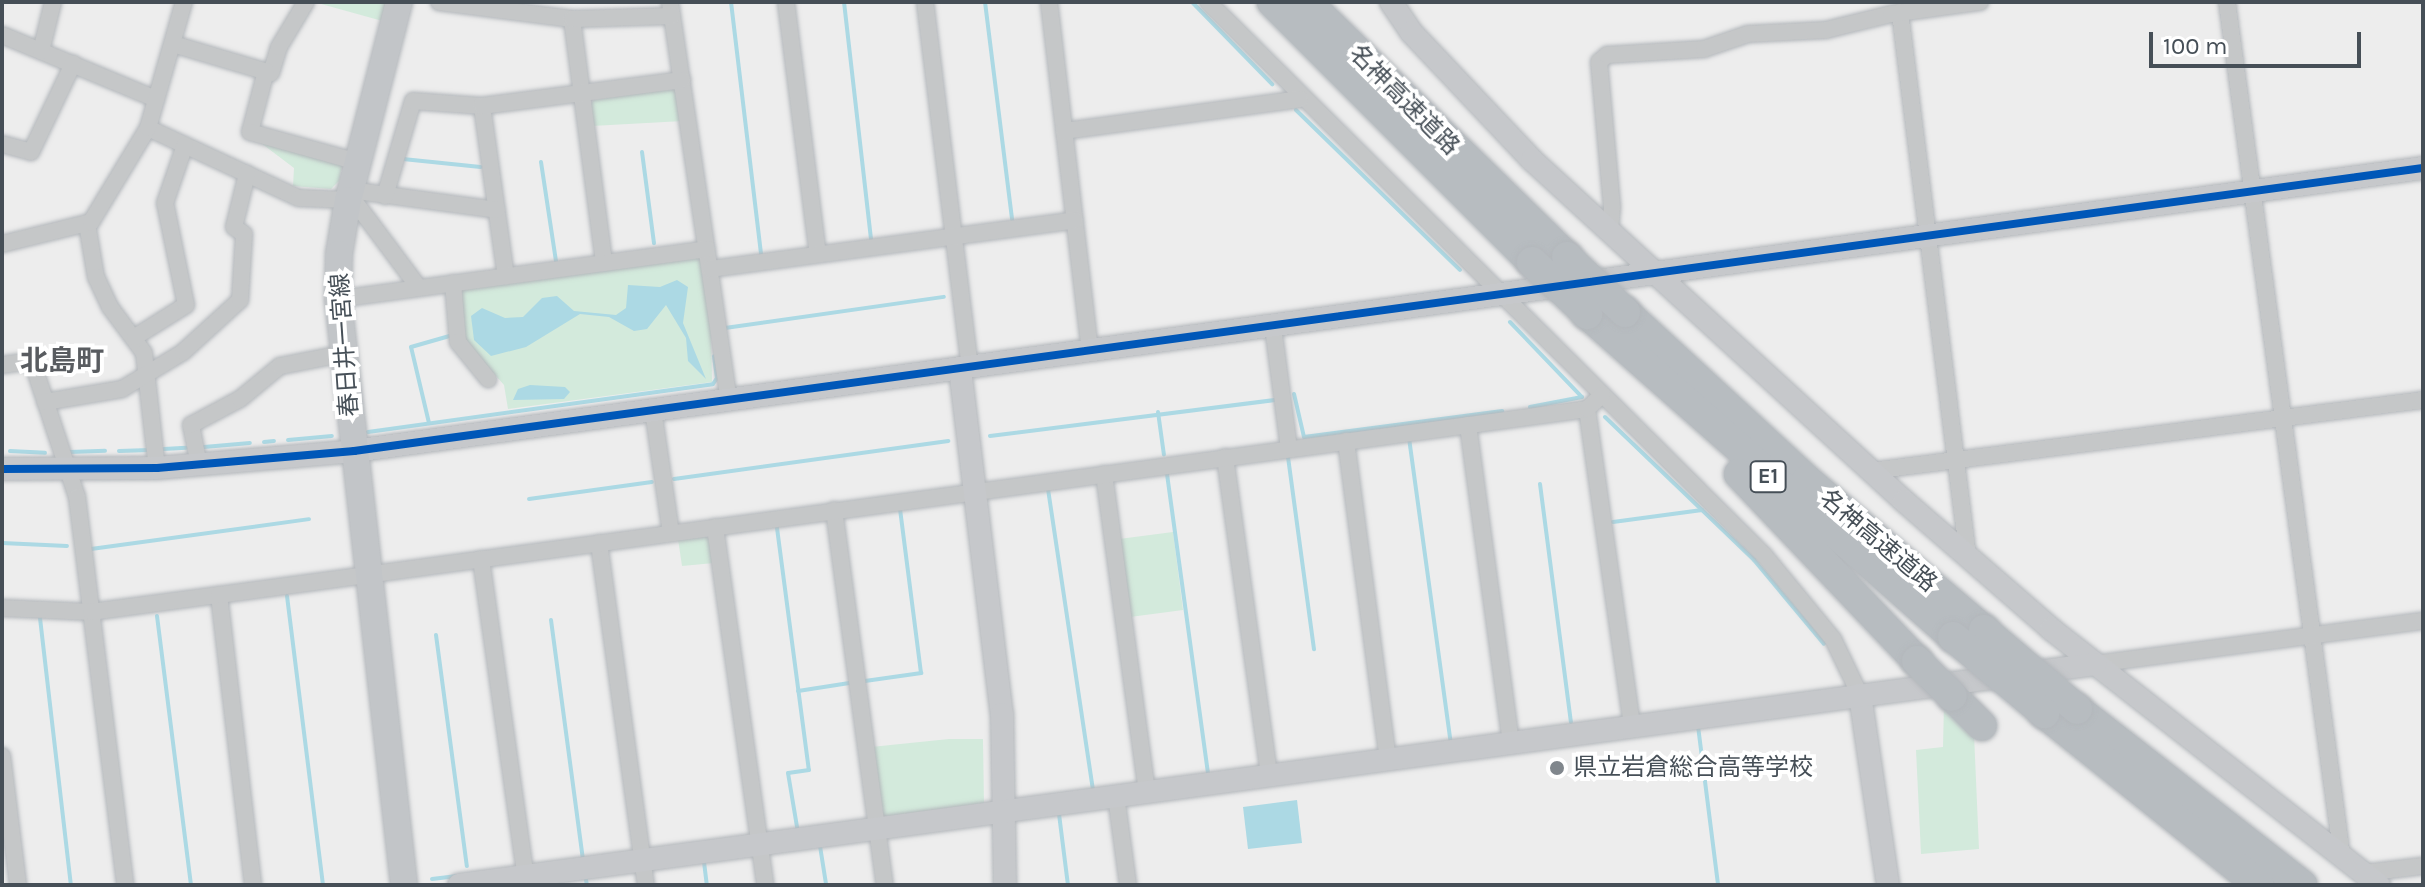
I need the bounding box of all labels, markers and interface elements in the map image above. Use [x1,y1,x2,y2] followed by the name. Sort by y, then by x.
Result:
[2153,16,2365,66] scale bar
[2163,32,2228,60] text: 100 m
[1343,39,1465,161] street label: 名神高速道路
[326,272,364,418] street label: 春日井一宮線
[20,344,104,378] district label: 北島町
[1748,459,1788,495] road number: E1
[1814,484,1942,598] street label: 名神高速道路
[1573,754,1813,782] place label: 県立岩倉総合高等学校
[1548,759,1566,777] marker: 県立岩倉総合高等学校

